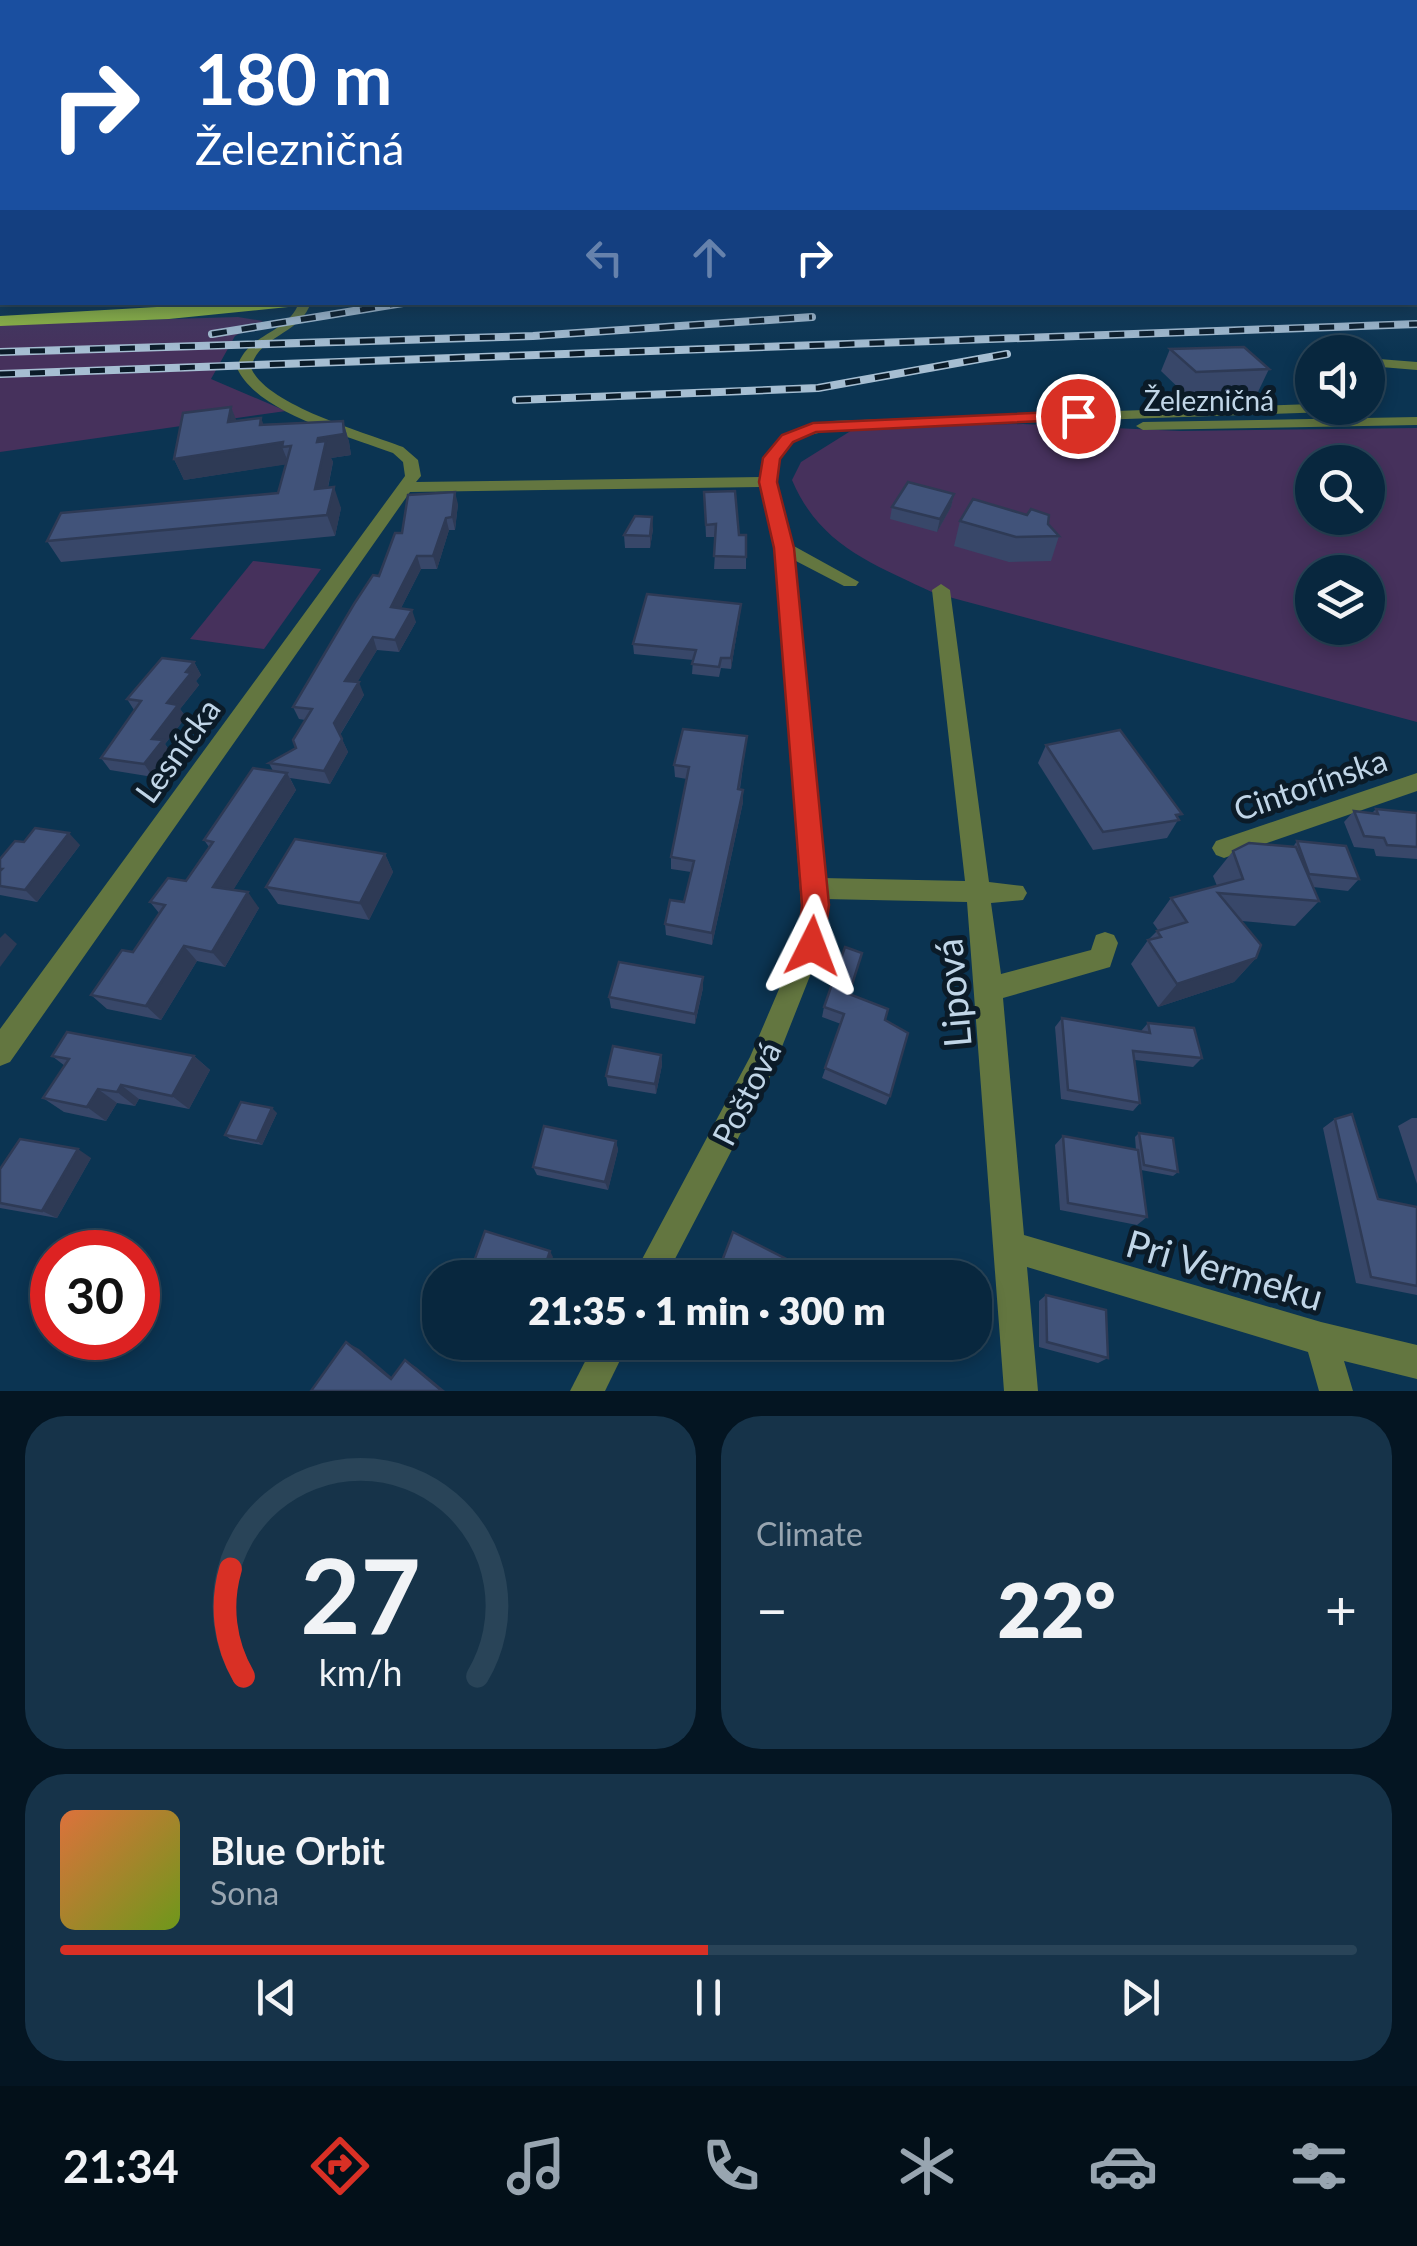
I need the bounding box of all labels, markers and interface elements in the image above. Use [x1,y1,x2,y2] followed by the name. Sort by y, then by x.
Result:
[195,36,392,120] text: 180 m
[30,40,160,170] icon: right
[195,121,404,175] text: Železničná
[577,230,632,285] icon: left
[682,230,737,285] icon: ahead
[787,230,842,285] icon: right
[1295,335,1385,645] map controls
[1295,335,1385,425] button: sound
[1036,374,1121,459] pin
[1144,383,1274,417] street label: Železničná
[1051,389,1106,444] icon: arrive
[1295,445,1385,535] button: search
[1295,555,1385,645] button: layers
[126,690,228,810] street label: Lesnícka
[1228,740,1392,828] street label: Cintorínska
[760,894,864,998] position arrow
[924,937,980,1049] street label: Lipová
[703,1034,789,1152] street label: Poštová
[1121,1219,1329,1319] street label: Pri Vermeku
[30,1230,160,1360] speed limit sign: 30
[528,1287,886,1333] text: 21:35 · 1 min · 300 m
[756,1514,863,1553] text: Climate
[300,1531,421,1656] text: 27
[997,1564,1116,1654] text: 22°
[756,1576,788,1642] text: −
[1325,1576,1357,1642] text: +
[319,1651,402,1694] text: km/h
[210,1827,385,1873] text: Blue Orbit
[210,1873,279,1912] text: Sona
[249,1970,304,2025] icon: previous
[681,1970,736,2025] icon: pause
[1113,1970,1168,2025] icon: next
[305,2131,375,2201] icon: directions
[501,2131,571,2201] icon: music
[696,2131,766,2201] icon: phone
[892,2131,962,2201] icon: climate
[1088,2131,1158,2201] icon: car
[1284,2131,1354,2201] icon: filters
[63,2139,179,2193] text: 21:34

